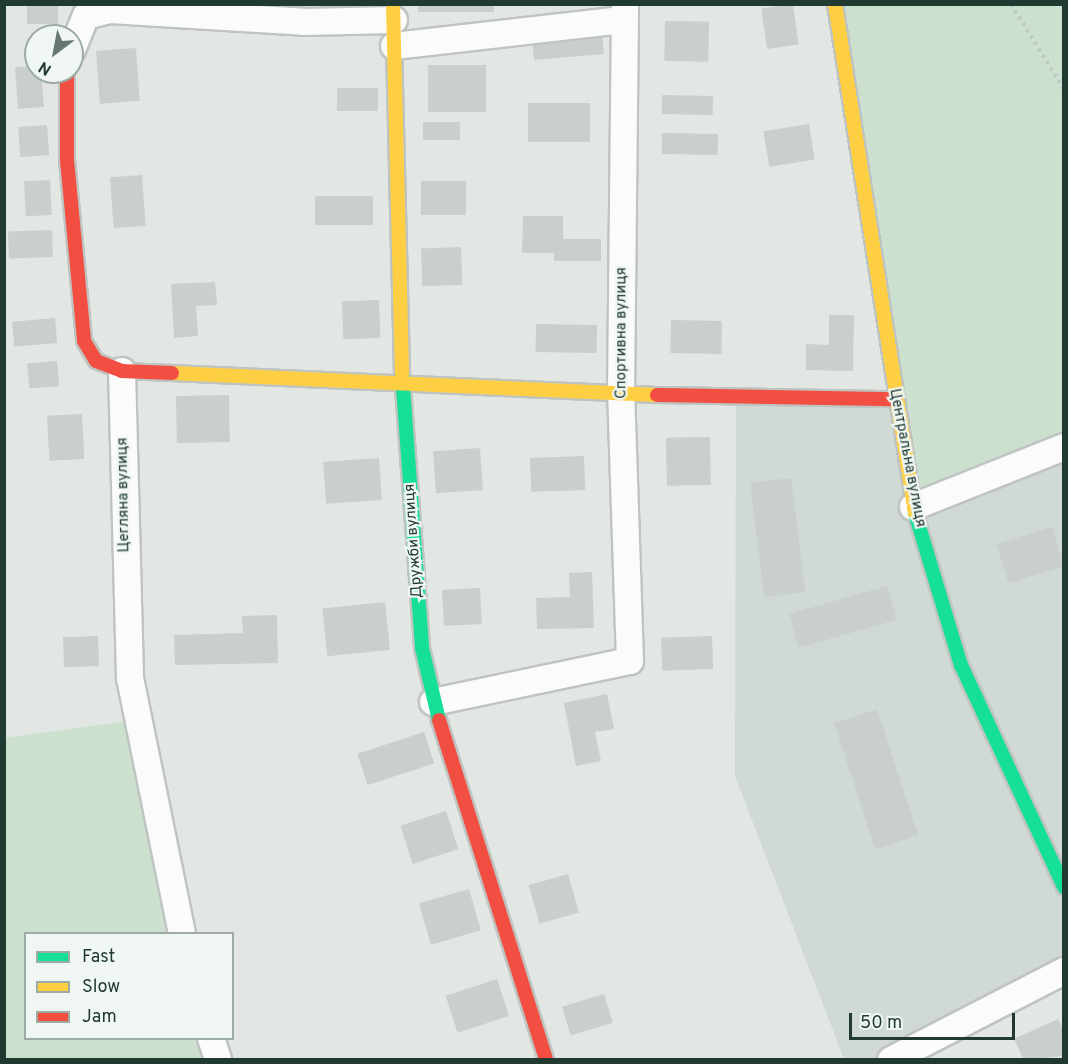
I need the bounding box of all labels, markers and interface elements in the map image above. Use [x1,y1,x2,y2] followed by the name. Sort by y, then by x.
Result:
[24,24,84,84] north arrow
[35,56,56,79] text: N
[613,267,631,399] street label: Спортивна вулиця
[885,387,929,529] street label: Центральна вулиця
[114,437,134,553] street label: Цегляна вулиця
[401,483,427,599] street label: Дружби вулиця
[24,932,234,1040] legend
[82,946,115,969] text: Fast
[82,976,120,999] text: Slow
[852,1001,1018,1039] scale bar
[82,1006,117,1029] text: Jam
[860,1012,902,1035] text: 50 m

